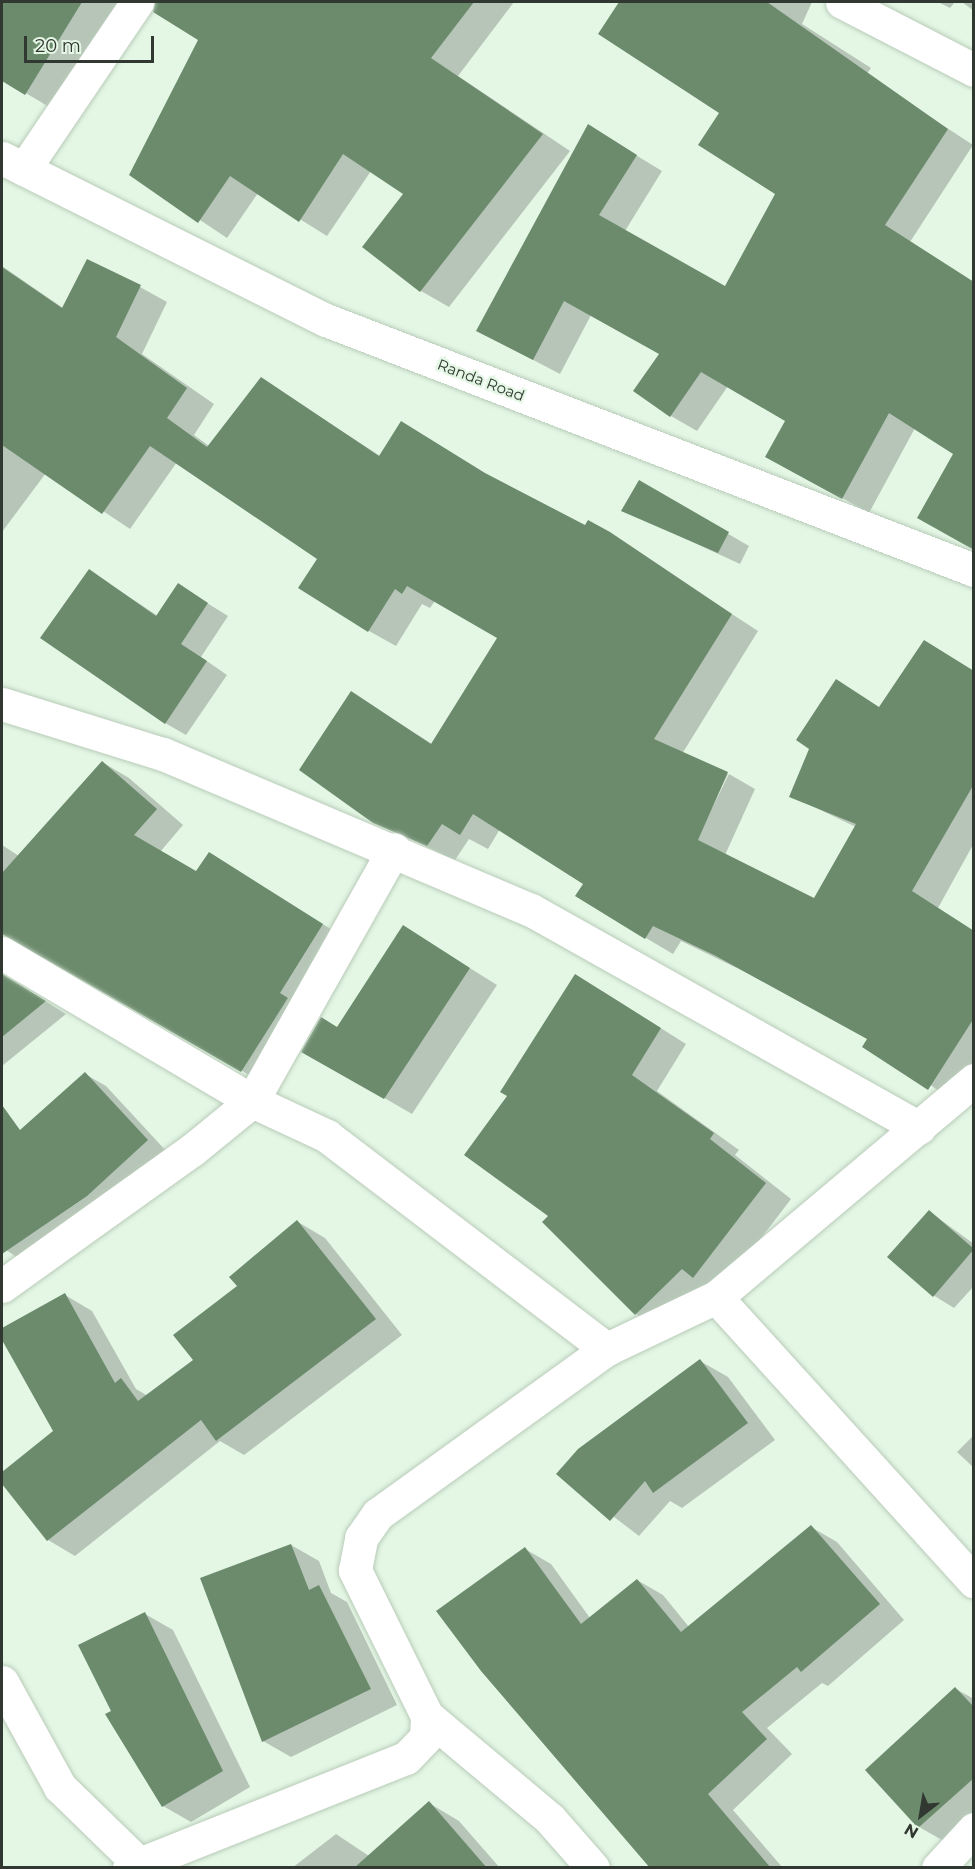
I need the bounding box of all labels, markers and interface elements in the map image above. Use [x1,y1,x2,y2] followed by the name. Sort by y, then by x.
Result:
[27,24,158,62] scale bar
[35,35,81,57] text: 20 m
[435,355,527,405] street label: Randa Road
[891,1785,951,1845] north arrow
[901,1819,922,1842] text: N

